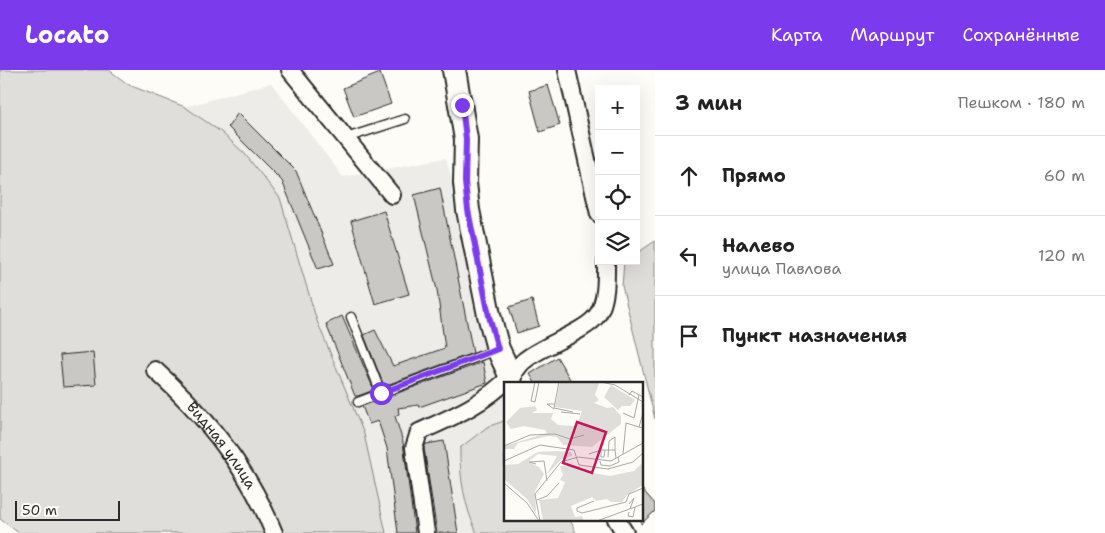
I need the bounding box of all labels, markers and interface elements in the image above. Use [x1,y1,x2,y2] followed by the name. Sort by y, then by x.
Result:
[25,19,109,51] text: Locato
[771,23,822,47] text: Карта
[850,23,934,47] text: Маршрут
[962,23,1080,47] text: Сохранённые
[595,85,640,265] map controls
[595,85,640,130] button: +
[675,89,742,117] text: 3 мин
[958,92,1085,113] text: Пешком · 180 m
[451,94,474,117] route end
[595,130,640,175] button: −
[675,162,703,190] icon: ahead
[722,163,786,188] text: Прямо
[1044,165,1085,186] text: 60 m
[595,175,640,220] button: locate
[595,220,640,265] button: layers
[722,233,795,258] text: Налево
[675,242,703,270] icon: left
[1038,245,1085,266] text: 120 m
[722,258,842,279] text: улица Павлова
[675,322,703,350] icon: arrive
[722,323,907,348] text: Пункт назначения
[370,382,393,405] route start
[504,382,642,520] inset map
[182,397,261,493] street label: Видная улица
[15,498,120,521] scale bar
[22,501,57,519] text: 50 m

